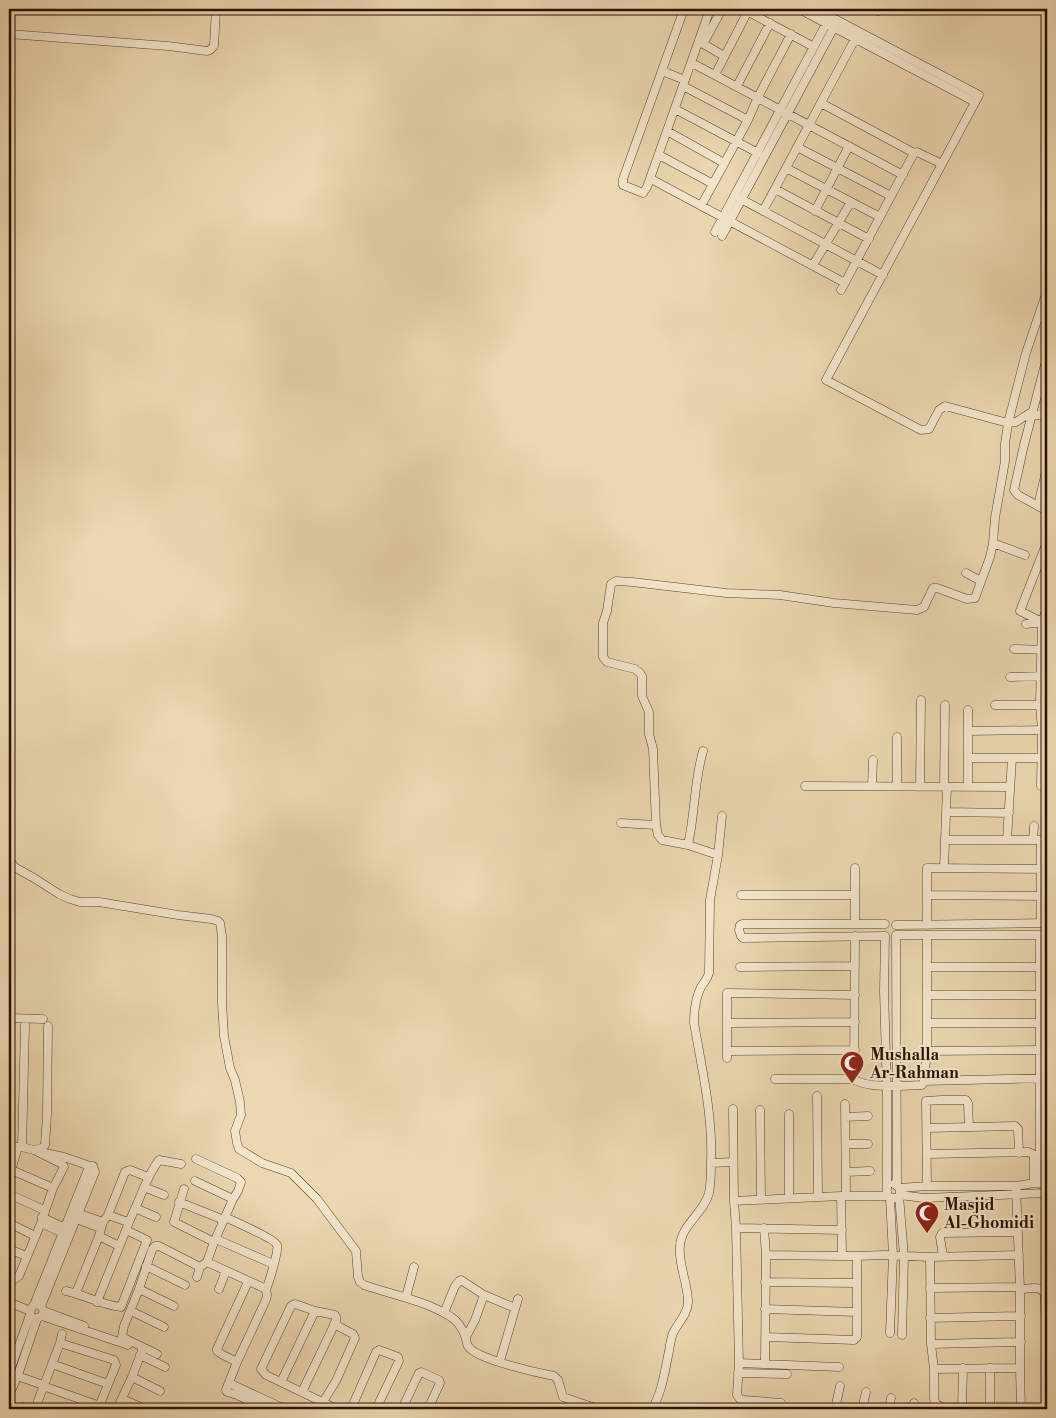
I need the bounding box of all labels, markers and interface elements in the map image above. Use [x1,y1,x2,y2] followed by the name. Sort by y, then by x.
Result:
[869,1045,959,1083] place label: Mushalla Ar-Rahman
[839,1050,865,1084] mosque icon: Mushalla Ar-Rahman
[943,1195,1034,1233] place label: Masjid Al-Ghomidi
[914,1200,940,1234] mosque icon: Masjid Al-Ghomidi

